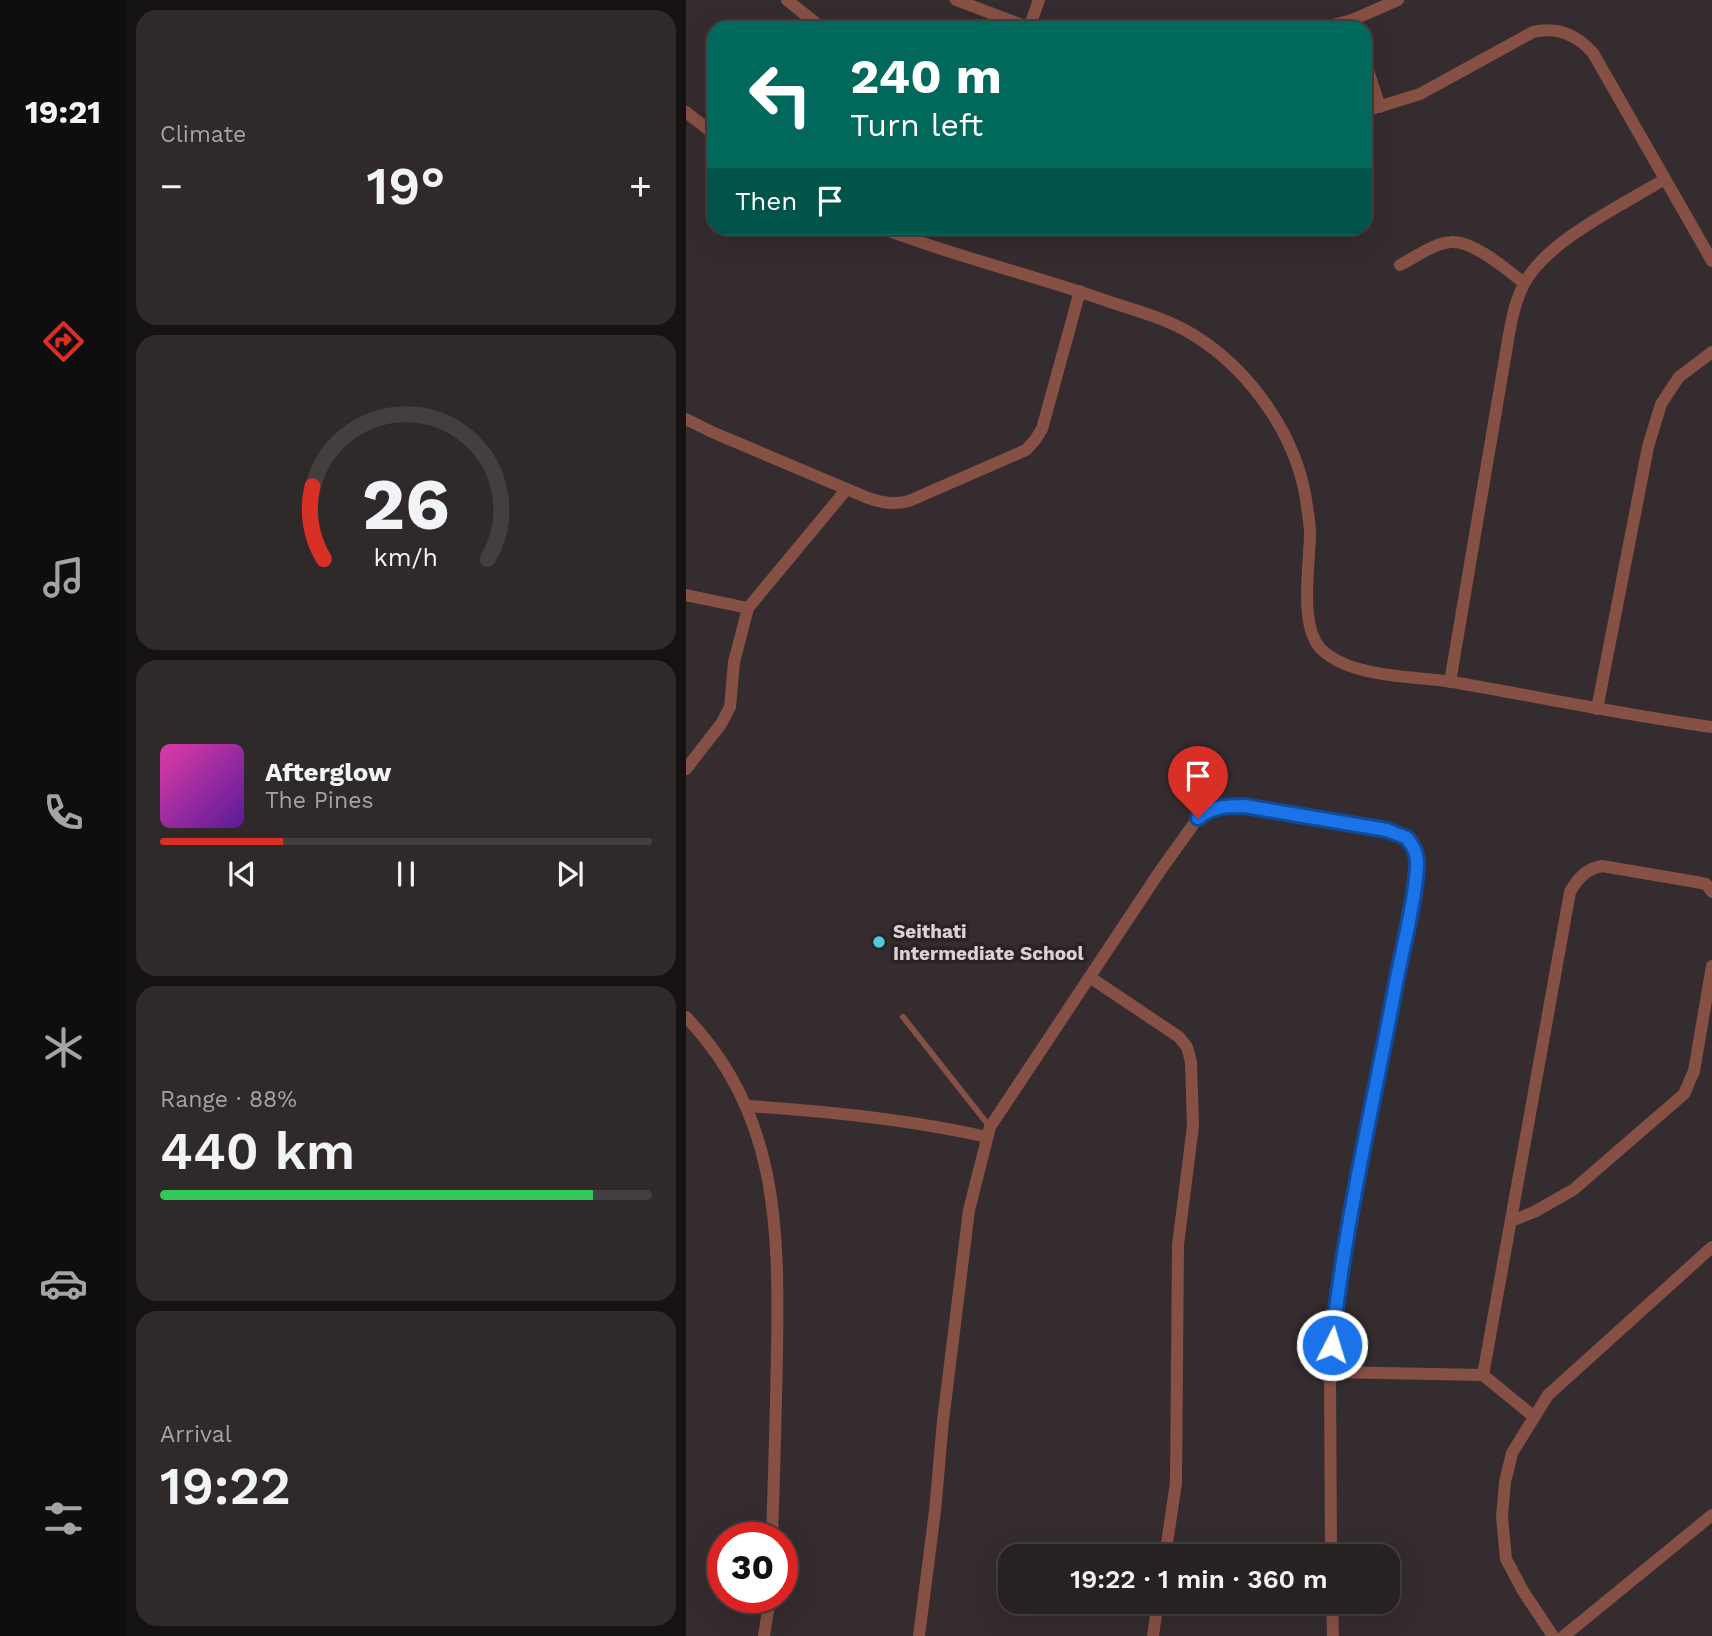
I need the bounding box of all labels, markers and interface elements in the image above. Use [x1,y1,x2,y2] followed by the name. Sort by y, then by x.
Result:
[850,47,1002,105] text: 240 m
[735,49,826,140] icon: left
[25,93,101,131] text: 19:21
[850,106,983,144] text: Turn left
[160,121,246,148] text: Climate
[367,156,445,217] text: 19°
[160,164,183,208] text: −
[629,164,652,208] text: +
[811,182,849,220] icon: arrive
[735,186,797,216] text: Then
[39,317,88,366] icon: directions
[362,461,450,547] text: 26
[374,543,438,572] text: km/h
[39,553,88,602] icon: music
[1168,746,1228,818] pin
[265,757,391,787] text: Afterglow
[1179,757,1217,795] icon: arrive
[265,787,374,814] text: The Pines
[39,788,88,837] icon: phone
[223,855,261,893] icon: previous
[387,855,425,893] icon: pause
[551,855,589,893] icon: next
[893,920,1084,965] place label: Seithati Intermediate School
[871,934,887,950] marker: Seithati Intermediate School
[39,1023,88,1072] icon: climate
[160,1086,297,1113] text: Range · 88%
[160,1121,355,1182] text: 440 km
[39,1259,88,1308] icon: car
[1295,1308,1369,1382] position arrow
[160,1421,232,1448] text: Arrival
[160,1456,291,1517] text: 19:22
[39,1494,88,1543] icon: filters
[707,1522,798,1613] speed limit sign: 30
[1070,1564,1328,1594] text: 19:22 · 1 min · 360 m

